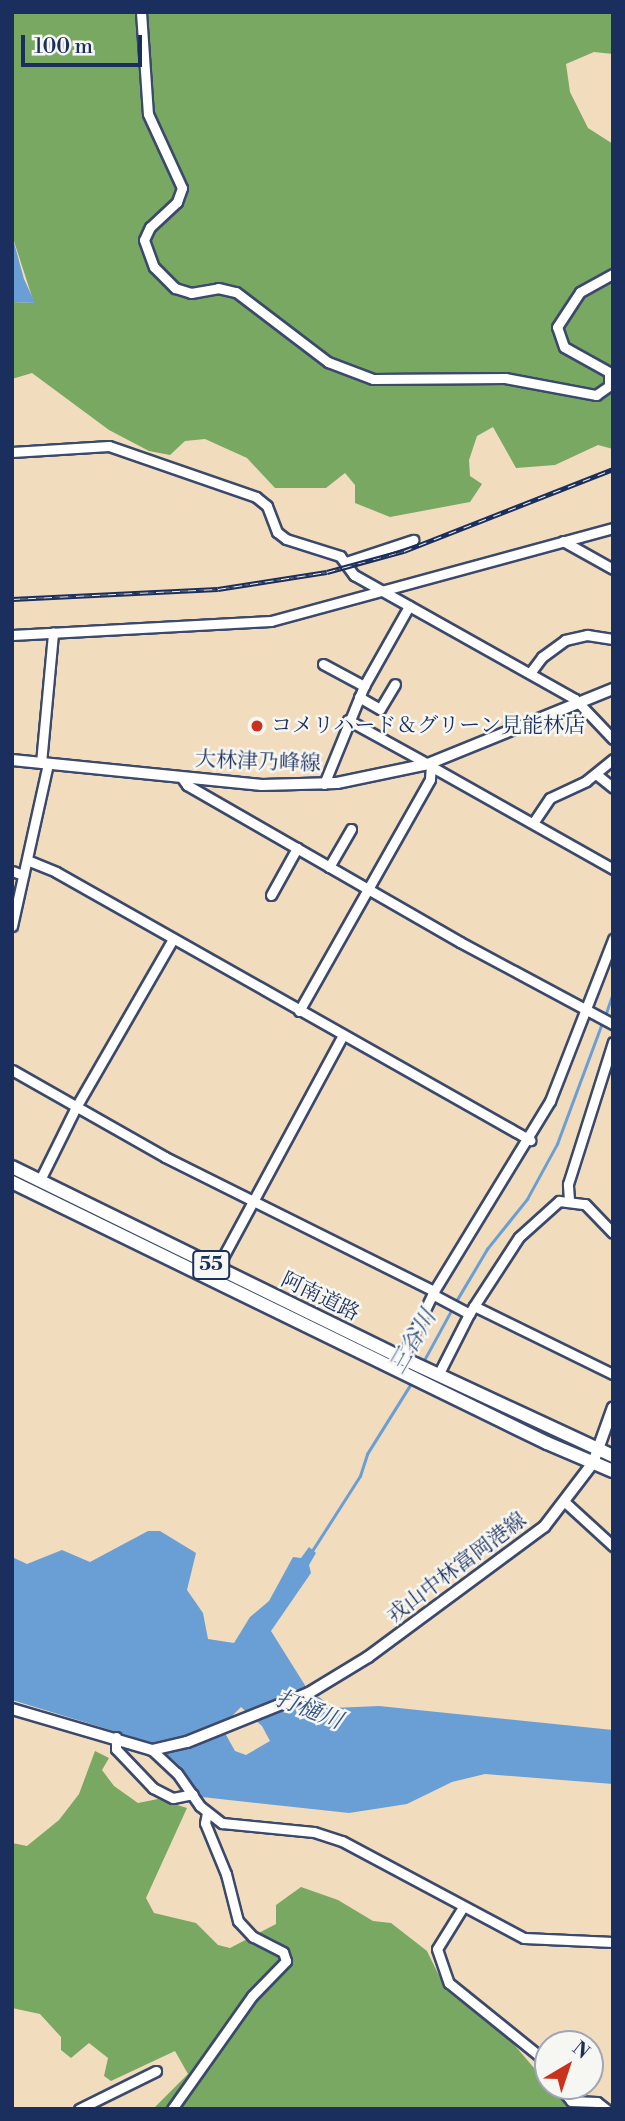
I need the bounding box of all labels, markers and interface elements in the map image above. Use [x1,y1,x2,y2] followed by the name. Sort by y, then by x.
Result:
[24,21,145,65] scale bar
[34,34,93,60] text: 100 m
[271,713,586,739] place label: コメリハード＆グリーン見能林店
[249,718,265,734] marker: コメリハード＆グリーン見能林店
[195,747,321,777] street label: 大林津乃峰線
[192,1250,230,1280] road number: 55
[277,1267,363,1327] street label: 阿南道路
[384,1305,442,1379] water label: 三谷川
[382,1507,532,1629] street label: 戎山中林富岡港線
[272,1685,346,1735] water label: 打樋川
[534,2030,604,2100] north arrow
[568,2036,594,2064] text: N

